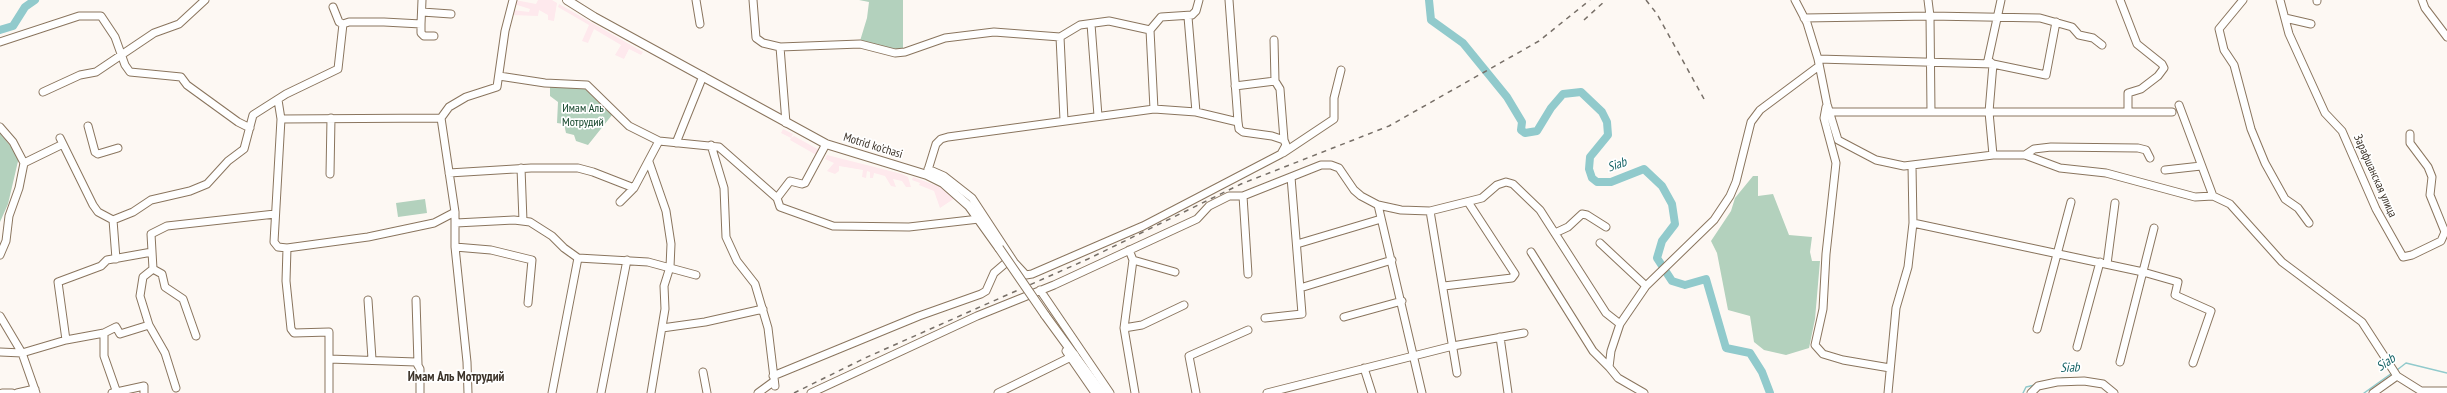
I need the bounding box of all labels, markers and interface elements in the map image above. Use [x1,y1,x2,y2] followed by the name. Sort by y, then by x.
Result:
[562,102,604,130] park label: Имам Аль Мотрудий
[842,130,904,162] street label: Motrid ko'chasi
[2350,132,2400,220] street label: Зарафшанская улица
[1605,154,1629,176] water label: Siab
[2374,351,2398,375] water label: Siab
[2060,360,2080,376] water label: Siab
[408,369,504,385] district label: Имам Аль Мотрудий

